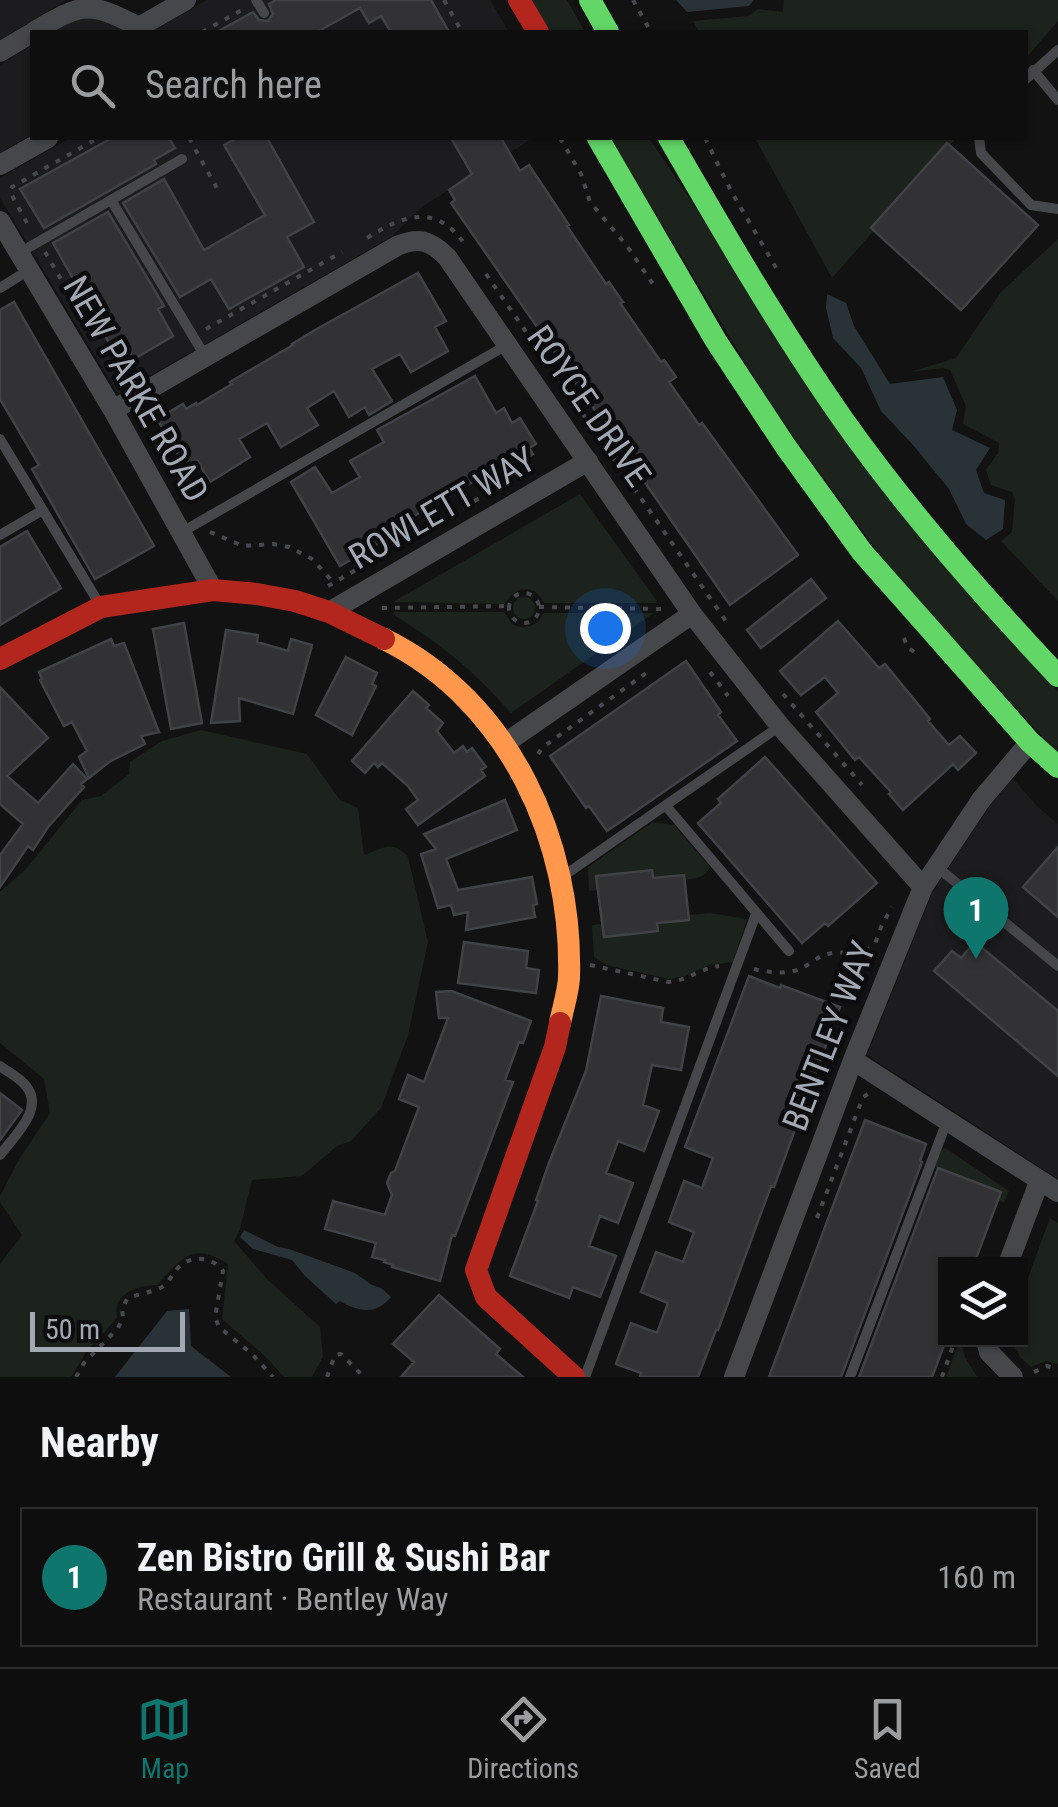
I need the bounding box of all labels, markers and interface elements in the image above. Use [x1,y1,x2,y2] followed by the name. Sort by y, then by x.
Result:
[30,30,1028,140] search box
[65,58,120,113] icon: search
[145,63,322,107] text: Search here
[54,269,217,509] street label: NEW PARKE ROAD
[518,318,659,494] street label: ROYCE DRIVE
[342,439,542,578] street label: ROWLETT WAY
[580,603,631,654] your location
[944,876,1008,959] pin: 1
[775,936,884,1137] street label: BENTLEY WAY
[938,1257,1028,1347] map controls
[938,1257,1028,1347] button: layers
[30,1307,185,1352] scale bar
[45,1313,100,1346] text: 50 m
[40,1418,159,1467] text: Nearby
[137,1536,550,1580] text: Zen Bistro Grill & Sushi Bar
[66,1558,83,1596] text: 1
[937,1558,1016,1596] text: 160 m
[137,1580,448,1618] text: Restaurant · Bentley Way
[137,1692,192,1785] tab: Map
[467,1692,579,1785] tab: Directions
[854,1692,921,1785] tab: Saved

